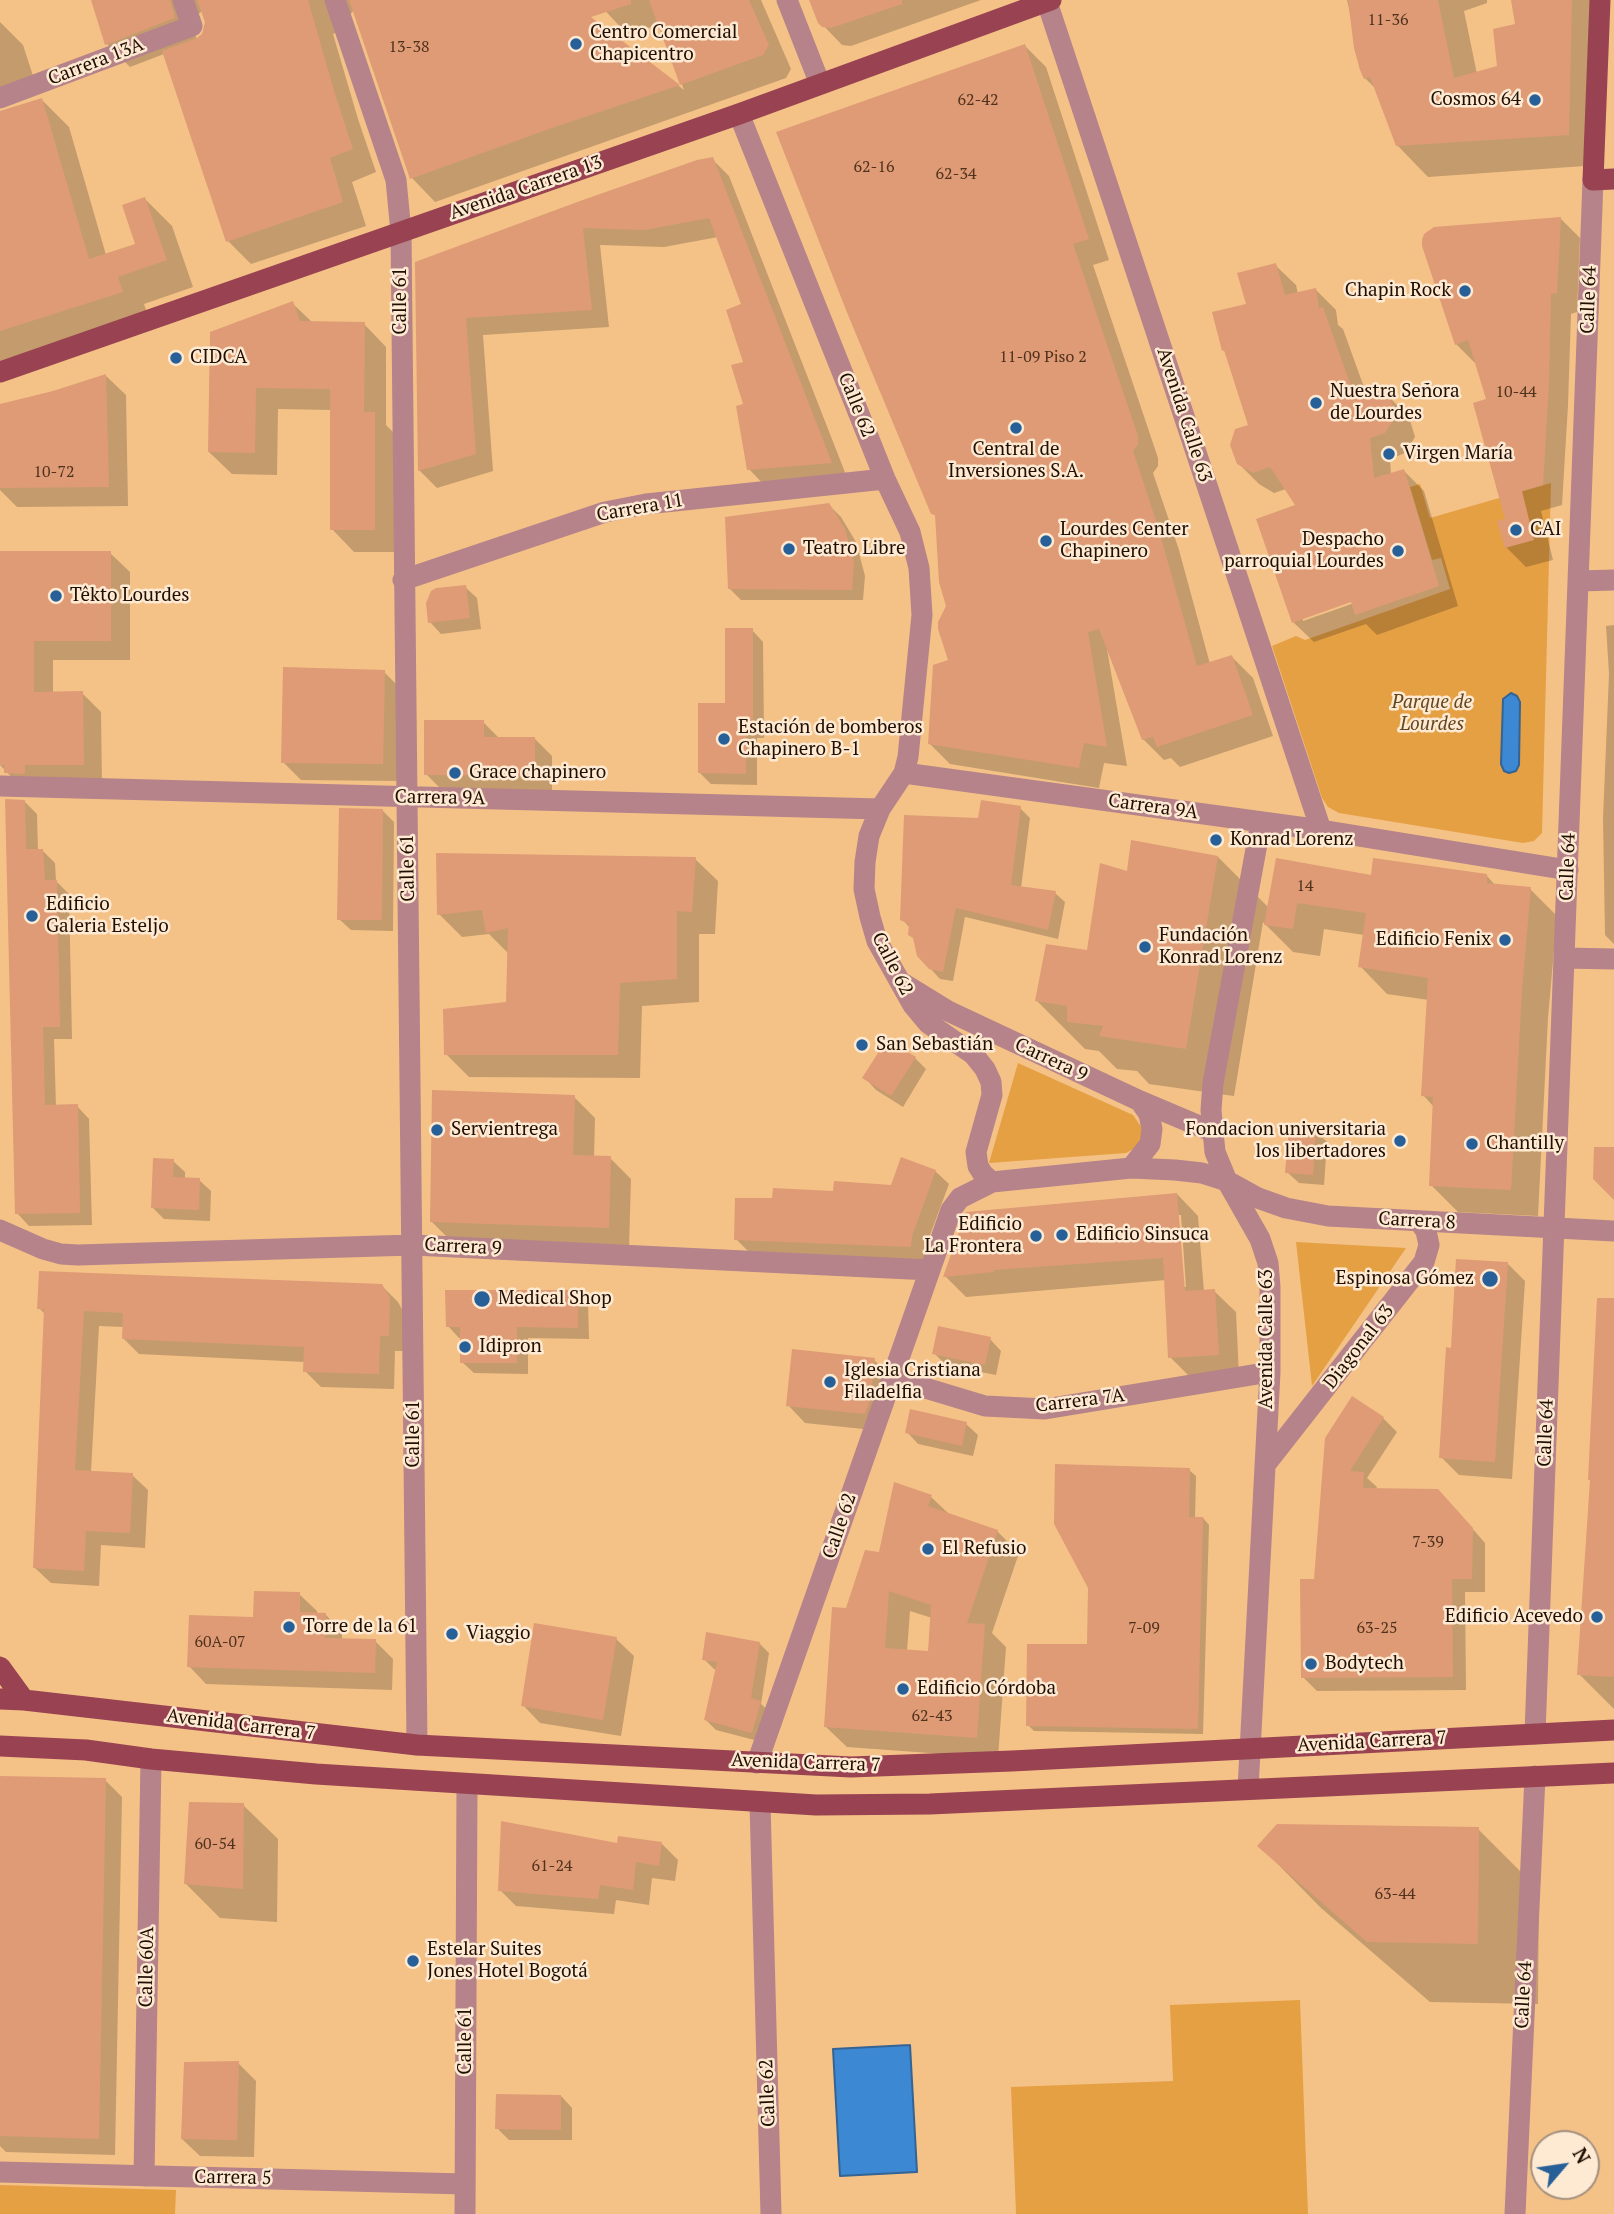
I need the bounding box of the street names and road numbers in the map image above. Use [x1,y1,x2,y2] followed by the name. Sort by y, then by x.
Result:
[45,33,147,91] street label: Carrera 13A
[447,151,605,225] street label: Avenida Carrera 13
[1576,266,1602,334] street label: Calle 64
[390,267,412,335] street label: Calle 61
[1152,345,1216,485] street label: Avenida Calle 63
[833,369,879,441] street label: Calle 62
[595,489,685,527] street label: Carrera 11
[395,786,485,810] street label: Carrera 9A
[1107,789,1199,825] street label: Carrera 9A
[1555,833,1581,901] street label: Calle 64
[396,834,420,902] street label: Calle 61
[866,929,918,999] street label: Calle 62
[1011,1033,1091,1087] street label: Carrera 9
[1378,1208,1456,1234] street label: Carrera 8
[424,1234,502,1260] street label: Carrera 9
[1256,1269,1278,1409] street label: Avenida Calle 63
[1319,1300,1399,1394] street label: Diagonal 63
[1034,1384,1126,1418] street label: Carrera 7A
[1533,1399,1559,1467] street label: Calle 64
[403,1400,425,1468] street label: Calle 61
[818,1490,862,1562] street label: Calle 62
[165,1705,317,1745] street label: Avenida Carrera 7
[1297,1727,1447,1757] street label: Avenida Carrera 7
[731,1749,881,1777] street label: Avenida Carrera 7
[135,1926,159,2008] street label: Calle 60A
[1511,1961,1537,2029] street label: Calle 64
[455,2007,477,2075] street label: Calle 61
[755,2059,781,2127] street label: Calle 62
[194,2166,272,2190] street label: Carrera 5

